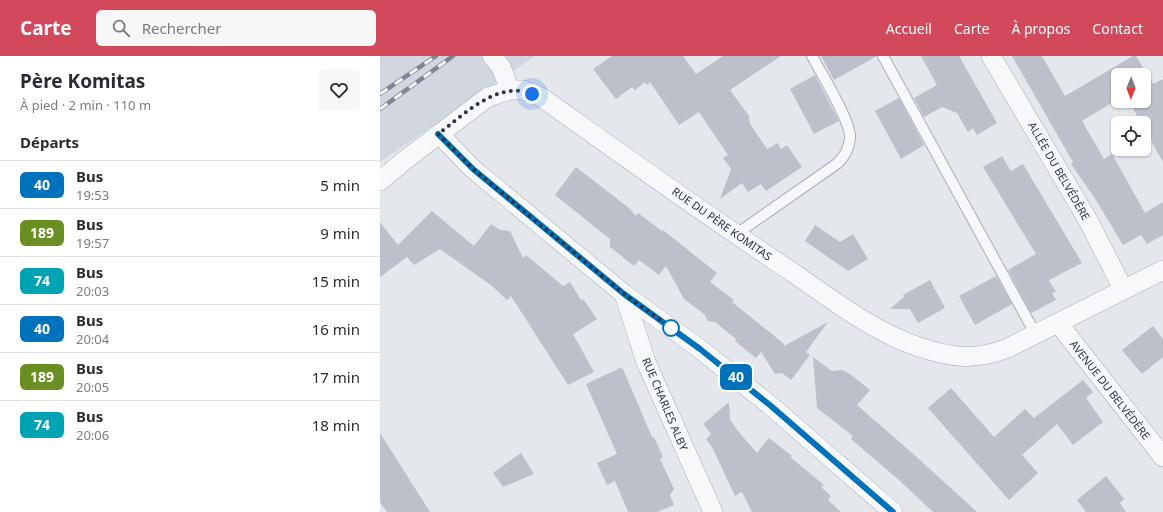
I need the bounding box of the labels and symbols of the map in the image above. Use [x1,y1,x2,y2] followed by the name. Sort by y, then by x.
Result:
[1111,68,1151,108] north arrow
[522,84,542,104] your location
[1025,119,1094,223] street label: ALLÉE DU BELVÉDÈRE
[669,183,775,264] street label: RUE DU PÈRE KOMITAS
[662,319,680,337] unlabelled marker
[1067,337,1154,442] street label: AVENUE DU BELVÉDÈRE
[639,355,692,453] street label: RUE CHARLES ALBY
[718,364,754,390] line badge: 40

